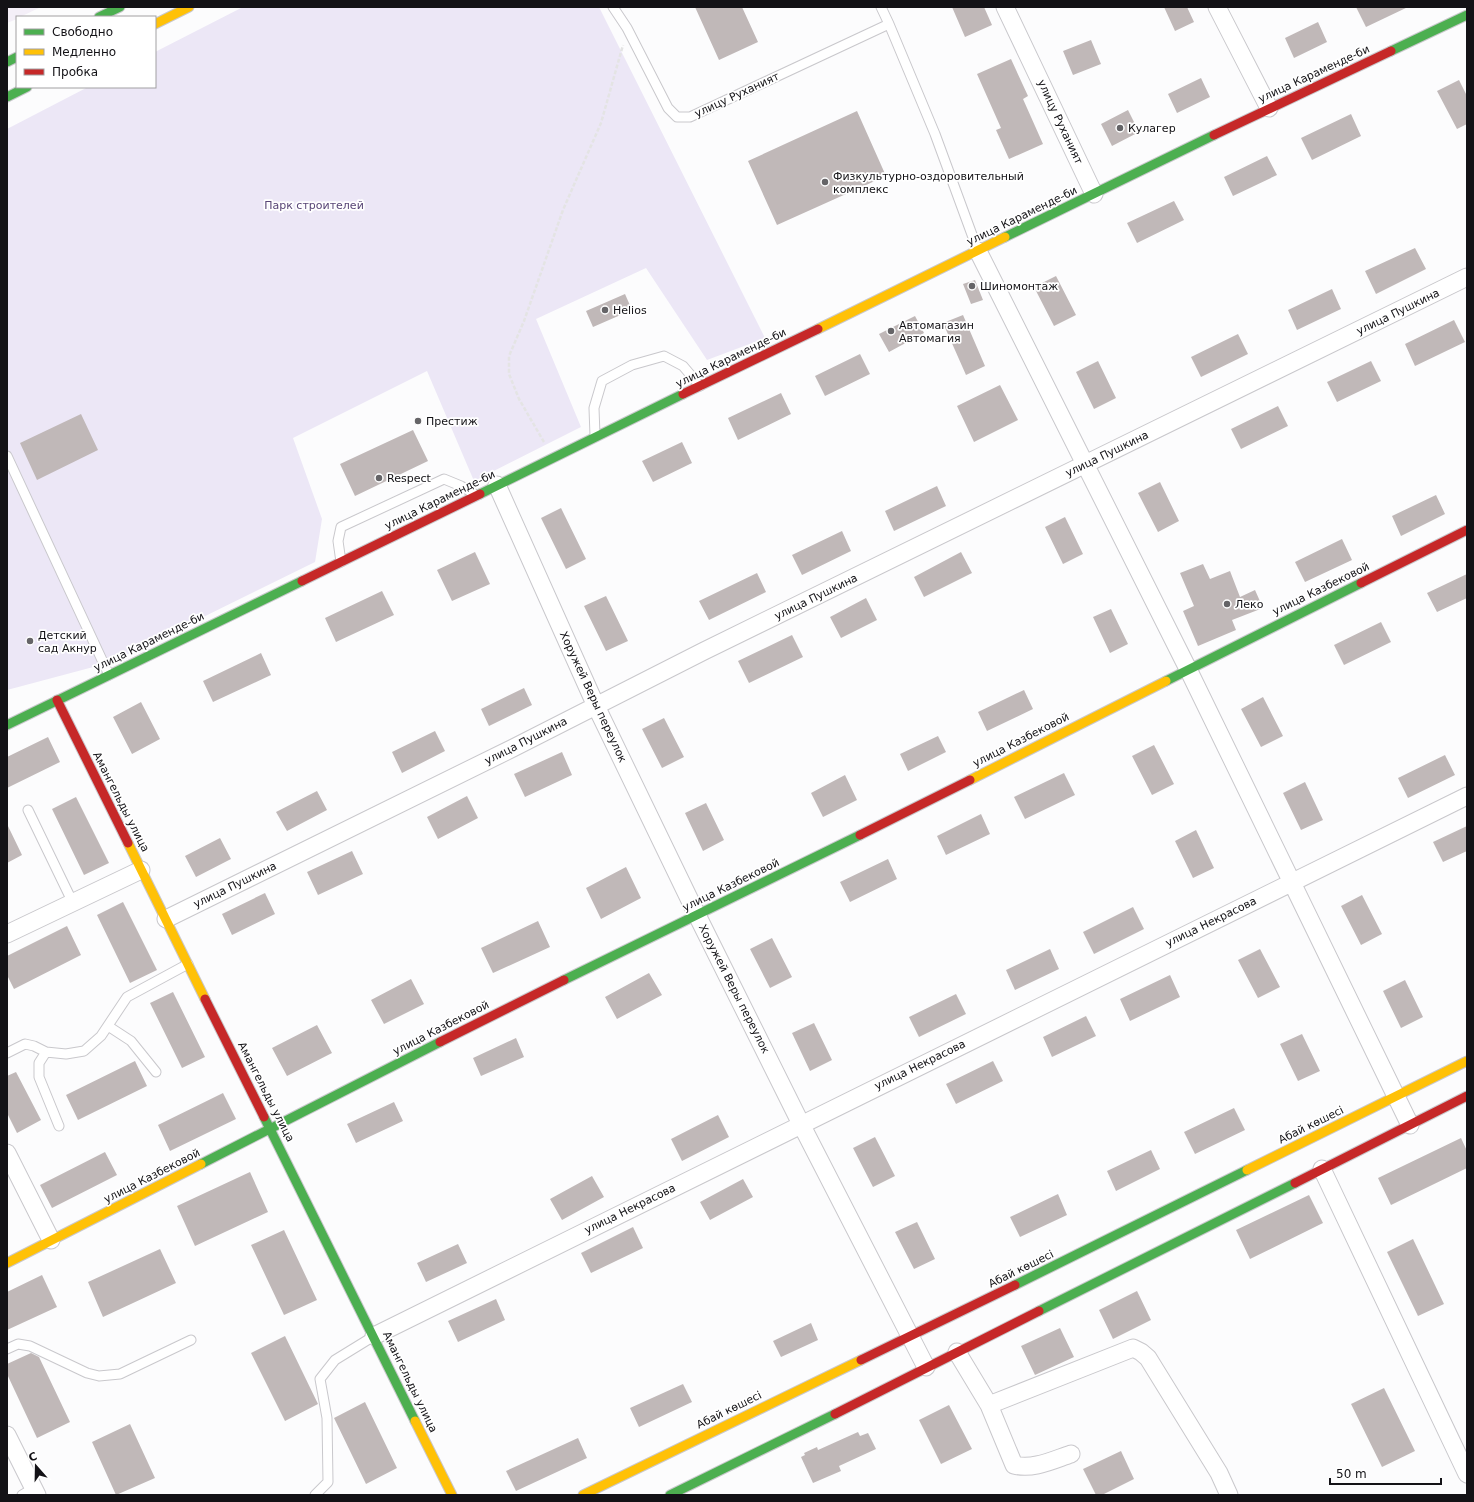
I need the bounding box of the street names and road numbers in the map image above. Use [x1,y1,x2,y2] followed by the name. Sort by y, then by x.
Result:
[1256,42,1372,106] street label: улица Караменде-би
[693,69,782,120] street label: улицу Руханият
[1035,78,1086,167] street label: улицу Руханият
[965,184,1079,248] street label: улица Караменде-би
[1354,286,1442,338] street label: улица Пушкина
[674,326,788,390] street label: улица Караменде-би
[1063,428,1151,480] street label: улица Пушкина
[383,468,497,532] street label: улица Караменде-би
[1270,560,1372,618] street label: улица Казбековой
[772,571,860,623] street label: улица Пушкина
[92,610,206,674] street label: улица Караменде-би
[557,629,629,765] street label: Хоружей Веры переулок
[971,710,1071,770] street label: улица Казбековой
[483,715,569,767] street label: улица Пушкина
[90,750,152,854] street label: Амангельды улица
[680,856,782,914] street label: улица Казбековой
[191,859,279,911] street label: улица Пушкина
[1163,894,1259,950] street label: улица Некрасова
[696,922,772,1056] street label: Хоружей Веры переулок
[391,998,491,1058] street label: улица Казбековой
[872,1037,968,1093] street label: улица Некрасова
[235,1040,297,1144] street label: Амангельды улица
[1276,1104,1346,1146] street label: Абай көшесі
[102,1146,202,1206] street label: улица Казбековой
[582,1181,678,1237] street label: улица Некрасова
[986,1248,1056,1290] street label: Абай көшесі
[380,1329,440,1435] street label: Амангельды улица
[694,1389,764,1431] street label: Абай көшесі

